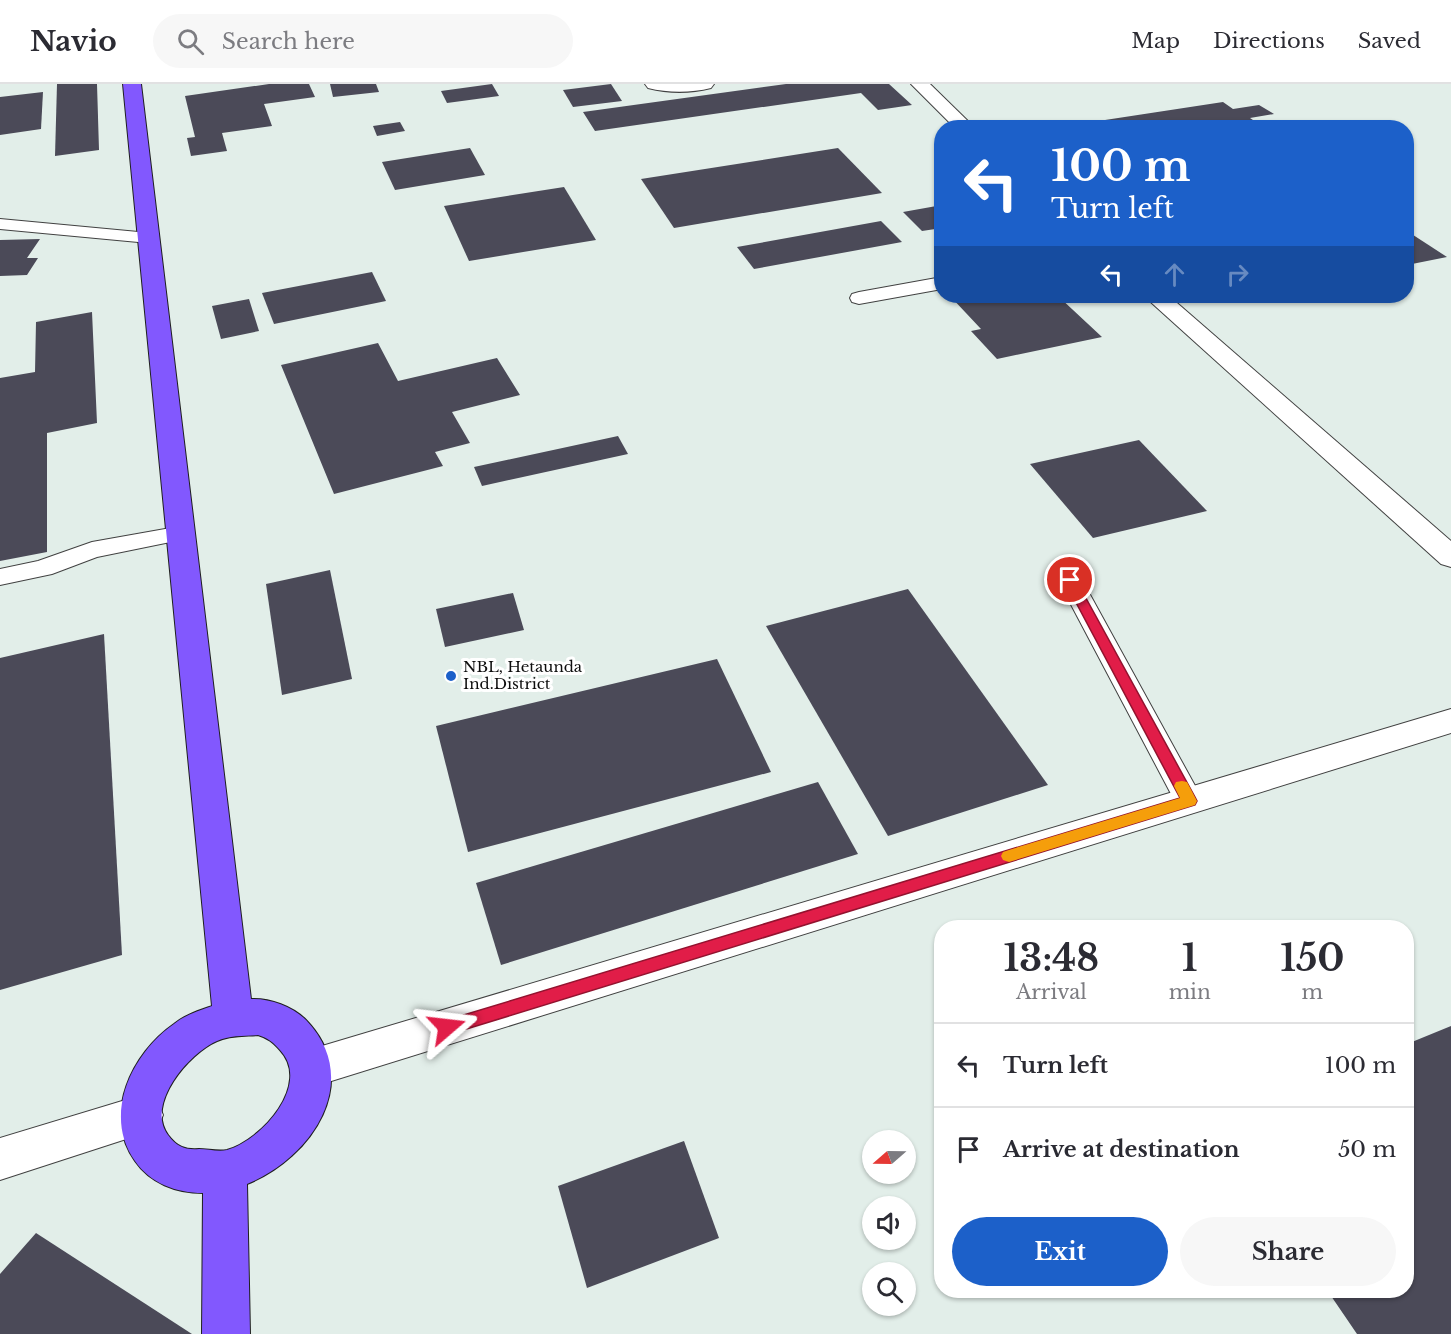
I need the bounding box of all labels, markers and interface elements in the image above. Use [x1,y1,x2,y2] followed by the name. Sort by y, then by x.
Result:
[153,14,573,68] search box
[30,24,117,59] text: Navio
[174,25,207,58] icon: search
[222,28,355,55] text: Search here
[1131,28,1180,54] text: Map
[1213,28,1325,54] text: Directions
[1358,28,1421,54] text: Saved
[1051,140,1190,192] text: 100 m
[952,144,1030,222] icon: left
[1051,192,1174,225] text: Turn left
[1095,258,1128,291] icon: left
[1158,258,1191,291] icon: ahead
[1221,258,1254,291] icon: right
[1044,554,1095,605] pin
[1053,563,1086,596] icon: arrive
[463,657,583,693] place label: NBL, Hetaunda Ind.District
[444,669,458,683] marker: NBL, Hetaunda Ind.District
[1004,936,1099,981] text: 13:48
[1182,936,1198,981] text: 1
[1280,936,1344,981] text: 150
[1016,980,1087,1004] text: Arrival
[1169,980,1211,1004] text: min
[1302,980,1323,1004] text: m
[415,995,479,1059] position arrow
[952,1049,985,1082] icon: left
[1003,1052,1108,1079] text: Turn left
[1325,1052,1396,1079] text: 100 m
[862,1130,916,1184] north arrow
[862,1130,916,1316] map controls
[952,1133,985,1166] icon: arrive
[1003,1136,1240,1163] text: Arrive at destination
[1338,1136,1396,1163] text: 50 m
[862,1196,916,1250] button: sound
[952,1217,1168,1286] button: Exit
[1180,1217,1396,1286] button: Share
[862,1262,916,1316] button: search

